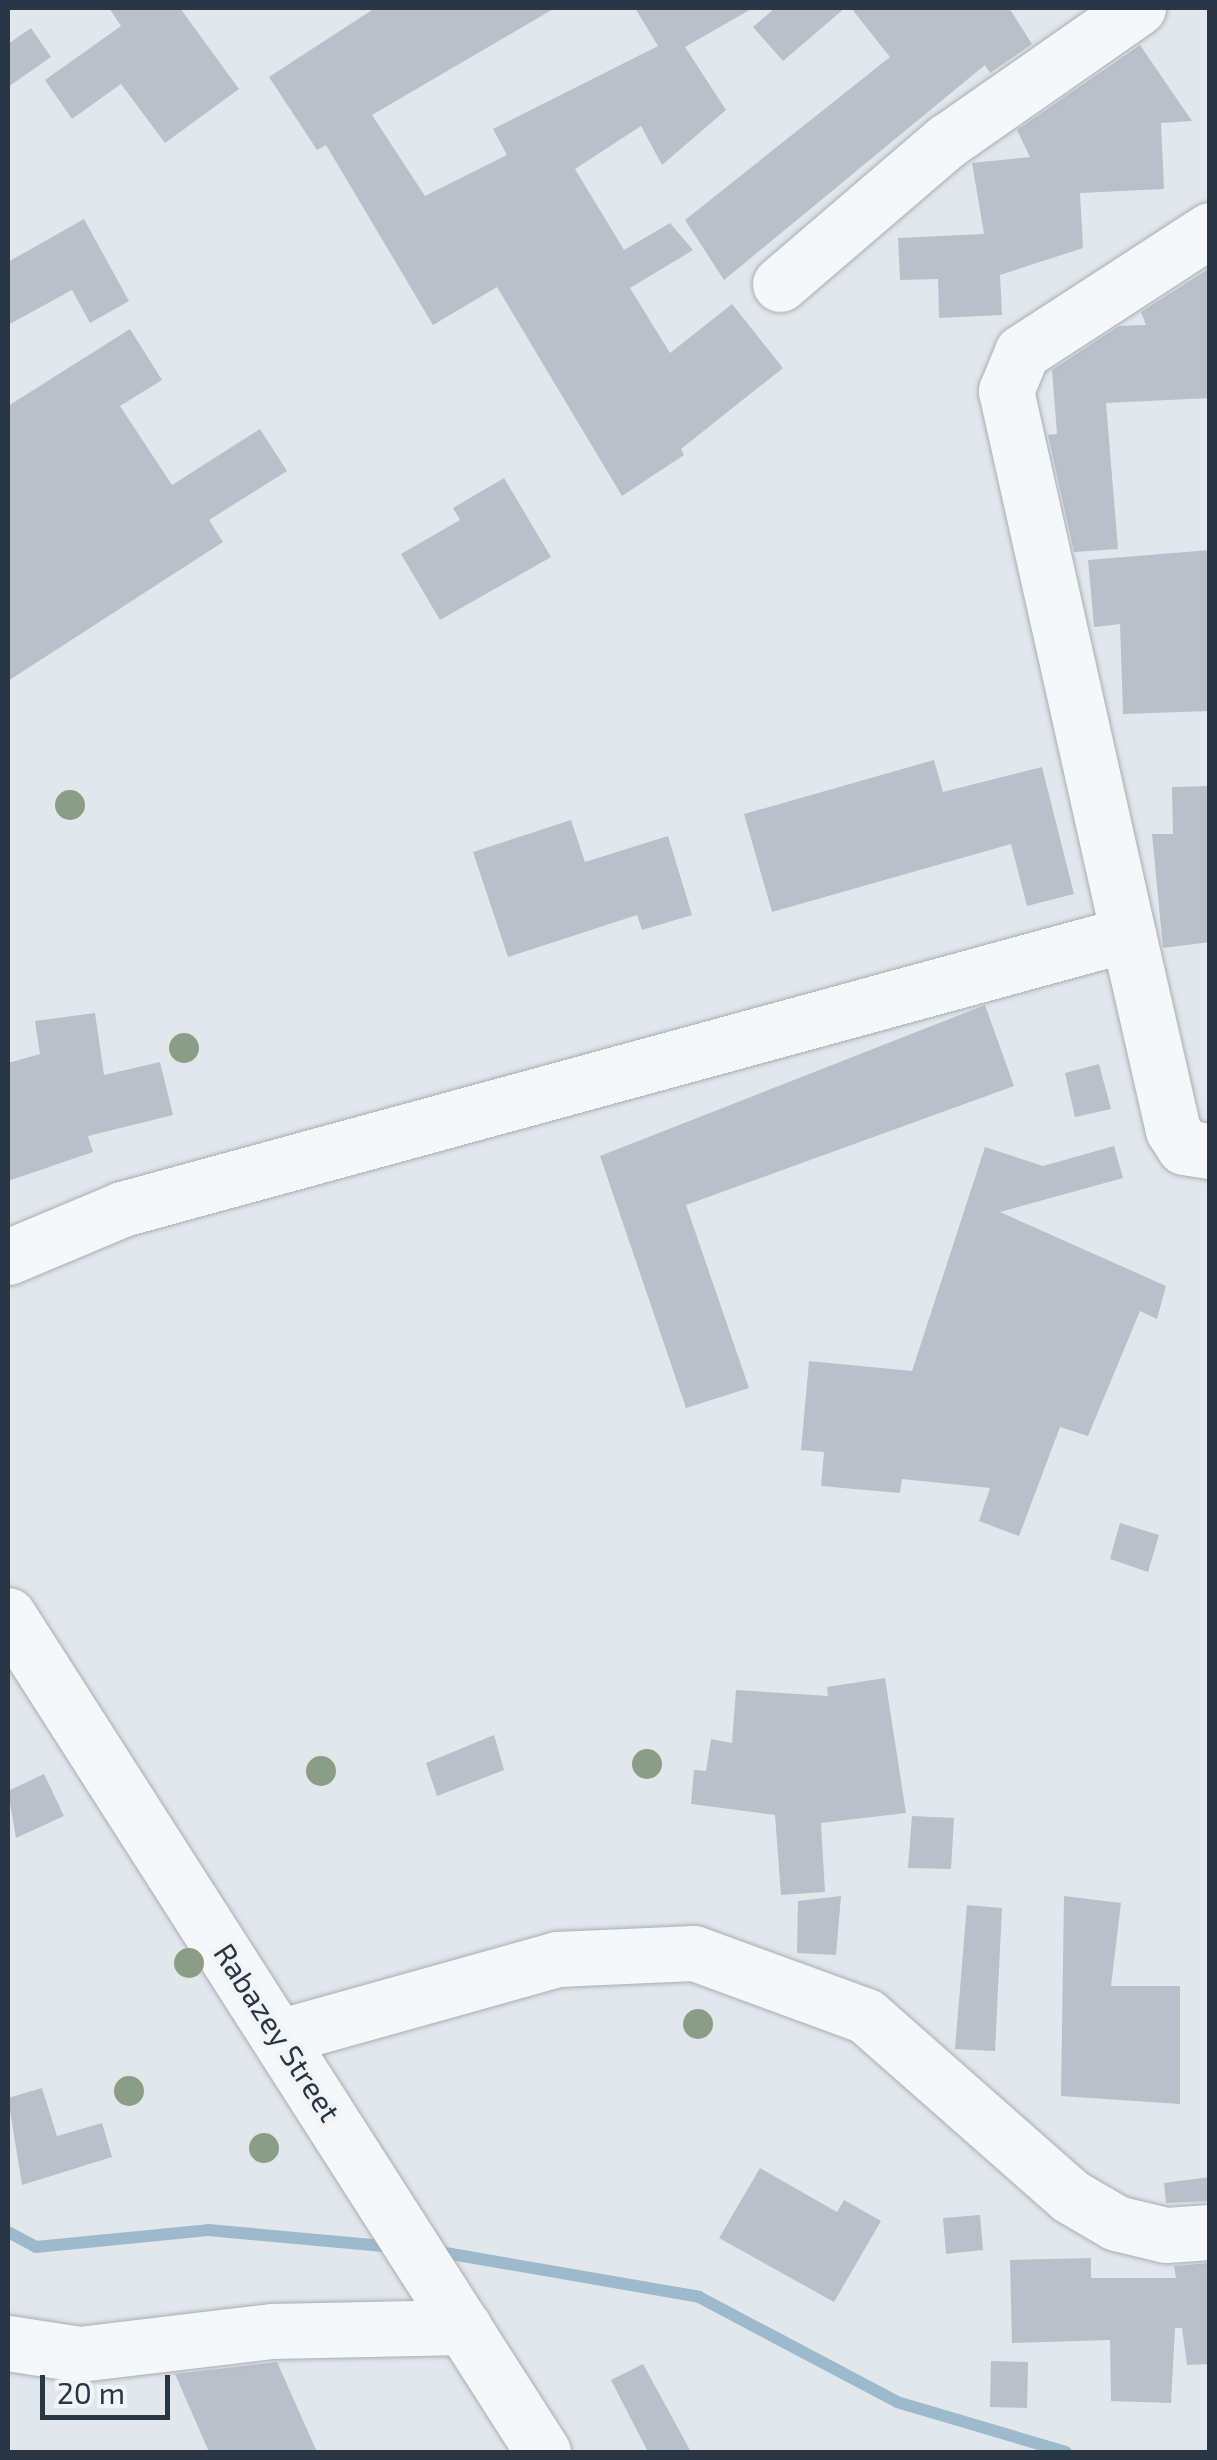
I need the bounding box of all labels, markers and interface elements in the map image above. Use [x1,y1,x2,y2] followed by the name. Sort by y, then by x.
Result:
[207,1936,349,2128] street label: Rabazey Street
[45,2355,175,2417] scale bar
[57,2374,125,2410] text: 20 m

